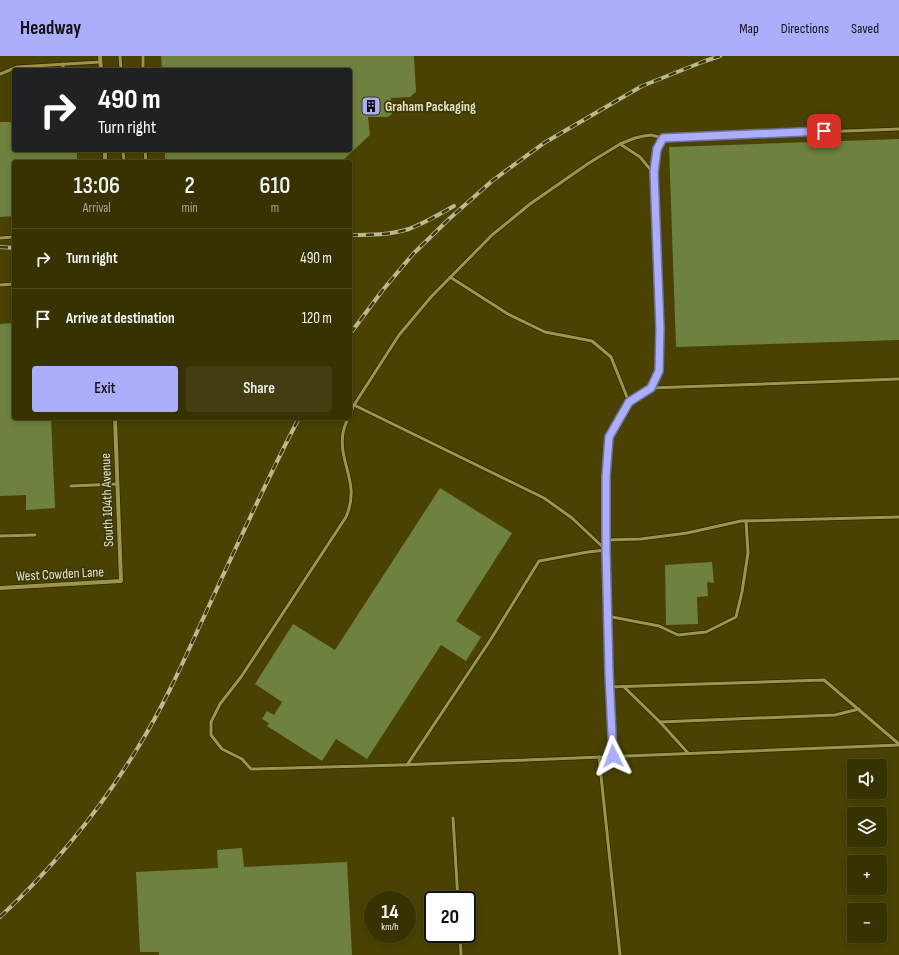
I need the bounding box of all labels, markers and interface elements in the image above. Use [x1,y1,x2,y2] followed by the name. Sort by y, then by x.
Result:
[20,17,81,40] text: Headway
[739,20,759,37] text: Map
[781,20,829,37] text: Directions
[851,20,879,37] text: Saved
[98,83,161,116] text: 490 m
[32,84,84,136] icon: right
[360,95,382,117] building icon: Graham Packaging
[385,98,476,115] place label: Graham Packaging
[807,114,841,148] pin
[98,117,156,138] text: Turn right
[813,120,835,142] icon: arrive
[74,171,120,200] text: 13:06
[185,171,195,200] text: 2
[259,171,290,200] text: 610
[83,200,111,216] text: Arrival
[182,200,198,216] text: min
[271,200,279,216] text: m
[32,248,54,270] icon: right
[66,249,118,268] text: Turn right
[300,249,332,268] text: 490 m
[32,308,54,330] icon: arrive
[66,309,175,328] text: Arrive at destination
[302,309,332,328] text: 120 m
[32,366,178,412] button: Exit
[186,366,332,412] button: Share
[97,453,117,547] street label: South 104th Avenue
[16,563,104,585] street label: West Cowden Lane
[592,735,634,777] position arrow
[847,759,887,943] map controls
[847,759,887,799] button: sound
[847,807,887,847] button: layers
[847,855,887,895] button: +
[424,891,476,943] speed limit sign: 20
[381,900,399,924] text: 14
[847,903,887,943] button: −
[381,921,399,933] text: km/h

